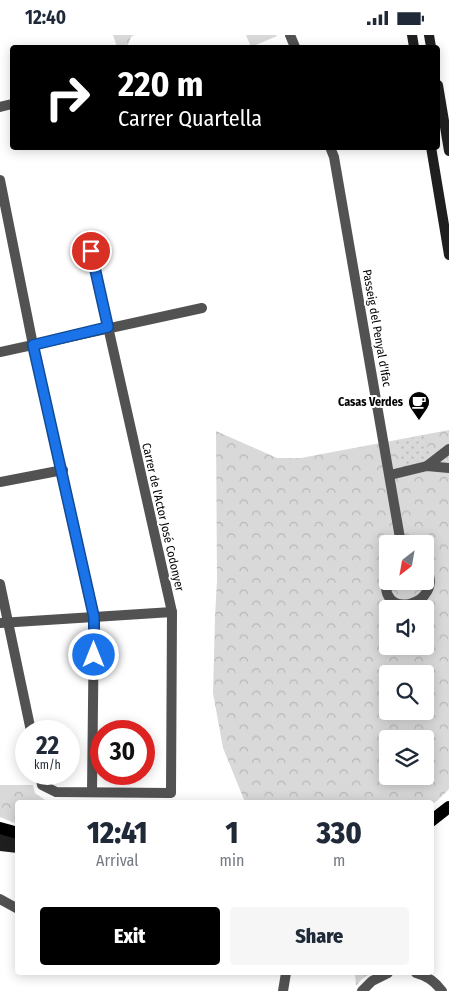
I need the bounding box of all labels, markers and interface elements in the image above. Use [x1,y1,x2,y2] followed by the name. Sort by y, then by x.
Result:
[25,6,66,29] text: 12:40
[118,63,204,105] text: 220 m
[35,65,100,130] icon: right
[118,105,262,132] text: Carrer Quartella
[70,230,112,272] pin
[77,237,105,265] icon: arrive
[360,268,394,388] street label: Passeig del Penyal d'Ifac
[407,390,431,421] cafe icon: Casas Verdes
[338,395,404,409] place label: Casas Verdes
[139,442,187,593] street label: Carrer de l'Actor José Codonyer
[379,535,434,590] north arrow
[379,535,434,785] map controls
[379,600,434,655] button: sound
[67,628,119,680] position arrow
[379,665,434,720] button: search
[90,720,155,785] speed limit sign: 30
[379,730,434,785] button: layers
[36,731,59,761] text: 22
[34,758,61,772] text: km/h
[87,815,148,851] text: 12:41
[226,815,239,851] text: 1
[316,815,362,851] text: 330
[96,851,139,870] text: Arrival
[220,851,244,870] text: min
[333,851,345,870] text: m
[40,907,220,965] button: Exit
[230,907,409,965] button: Share

